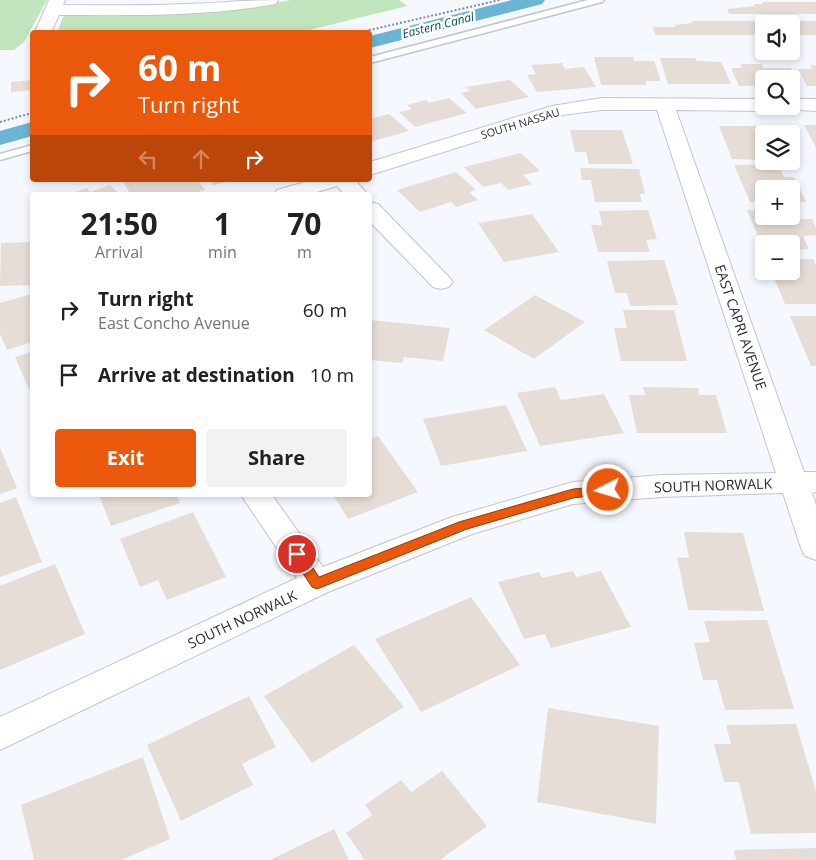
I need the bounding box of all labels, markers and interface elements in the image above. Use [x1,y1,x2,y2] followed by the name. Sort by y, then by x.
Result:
[400,8,477,42] water label: Eastern Canal
[755,15,800,280] map controls
[755,15,800,60] button: sound
[138,44,221,91] text: 60 m
[55,50,120,115] icon: right
[755,70,800,115] button: search
[138,89,240,119] text: Turn right
[479,104,561,142] street label: SOUTH NASSAU
[755,125,800,170] button: layers
[134,145,162,173] icon: left
[187,145,215,173] icon: ahead
[240,145,268,173] icon: right
[755,180,800,225] button: +
[80,203,158,244] text: 21:50
[214,203,231,244] text: 1
[287,203,322,244] text: 70
[755,235,800,280] button: −
[95,241,143,263] text: Arrival
[208,241,237,263] text: min
[297,241,312,263] text: m
[711,262,771,392] street label: EAST CAPRI AVENUE
[98,286,193,312] text: Turn right
[55,296,83,324] icon: right
[303,297,347,323] text: 60 m
[98,312,250,334] text: East Concho Avenue
[55,361,83,389] icon: arrive
[98,362,295,388] text: Arrive at destination
[310,362,354,388] text: 10 m
[55,429,196,487] button: Exit
[206,429,347,487] button: Share
[581,463,633,515] position arrow
[654,473,773,497] street label: SOUTH NORWALK
[276,533,318,575] pin
[283,540,311,568] icon: arrive
[184,585,300,653] street label: SOUTH NORWALK

